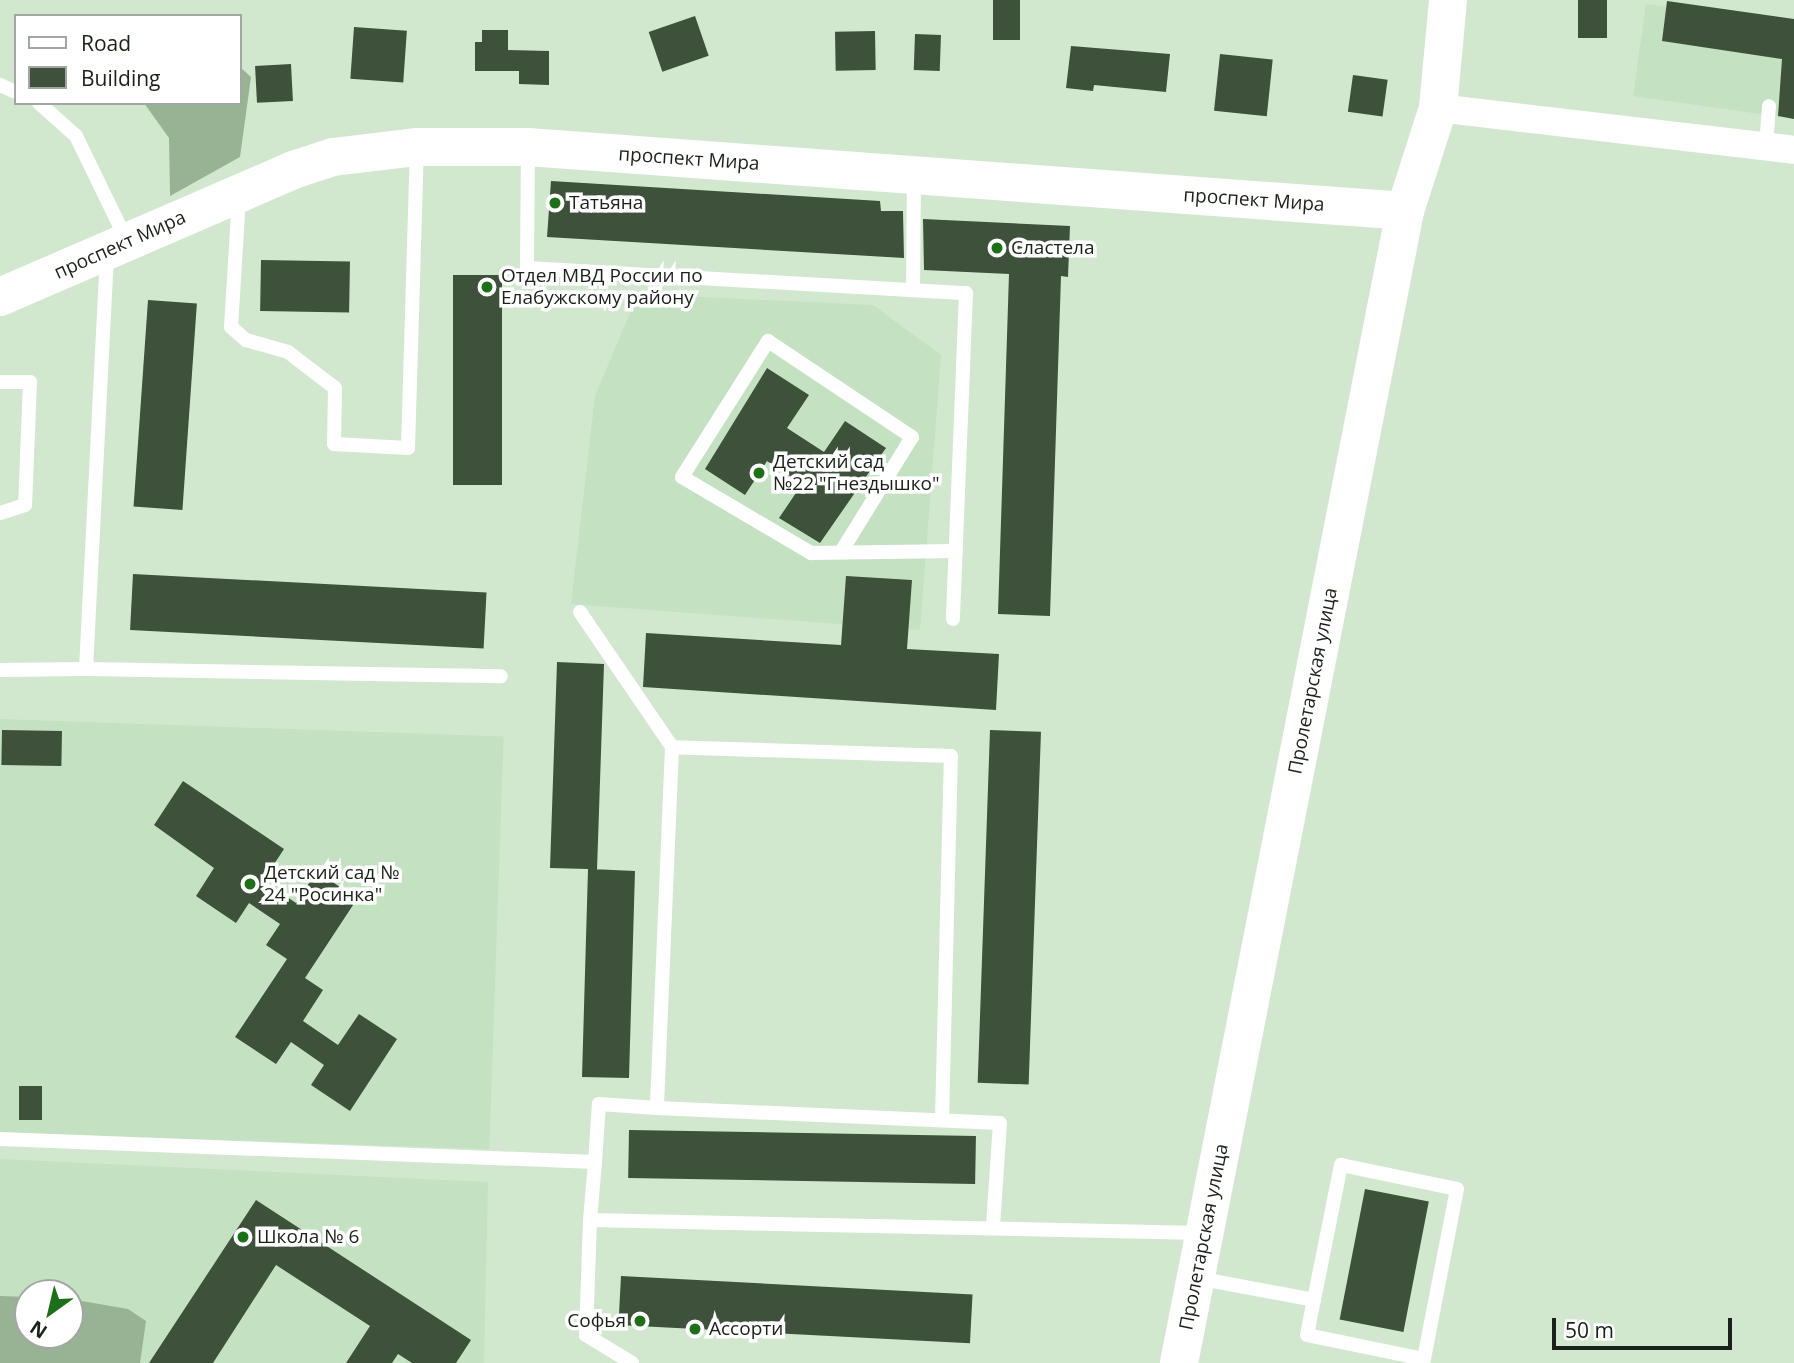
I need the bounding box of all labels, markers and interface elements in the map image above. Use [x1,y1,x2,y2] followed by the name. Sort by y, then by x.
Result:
[14,14,242,105] legend
[81,29,131,57] text: Road
[81,64,160,92] text: Building
[618,143,760,175] street label: проспект Мира
[1183,184,1325,216] street label: проспект Мира
[569,192,643,214] place label: Татьяна
[547,195,563,211] marker: Татьяна
[51,206,189,284] street label: проспект Мира
[1011,237,1095,259] place label: Сластела
[989,240,1005,256] marker: Сластела
[501,265,703,309] place label: Отдел МВД России по Елабужскому району
[479,279,495,295] marker: Отдел МВД России по Елабужскому району
[773,451,940,495] place label: Детский сад №22 "Гнездышко"
[751,465,767,481] marker: Детский сад №22 "Гнездышко"
[1284,586,1342,776] street label: Пролетарская улица
[264,862,399,906] place label: Детский сад № 24 "Росинка"
[242,876,258,892] marker: Детский сад № 24 "Росинка"
[1175,1142,1233,1332] street label: Пролетарская улица
[257,1226,359,1248] place label: Школа № 6
[235,1229,251,1245] marker: Школа № 6
[14,1279,84,1349] north arrow
[1556,1304,1736,1348] scale bar
[567,1310,626,1332] place label: Софья
[632,1313,648,1329] marker: Софья
[25,1315,52,1345] text: N
[1565,1316,1614,1344] text: 50 m
[709,1318,783,1340] place label: Ассорти
[687,1321,703,1337] marker: Ассорти

